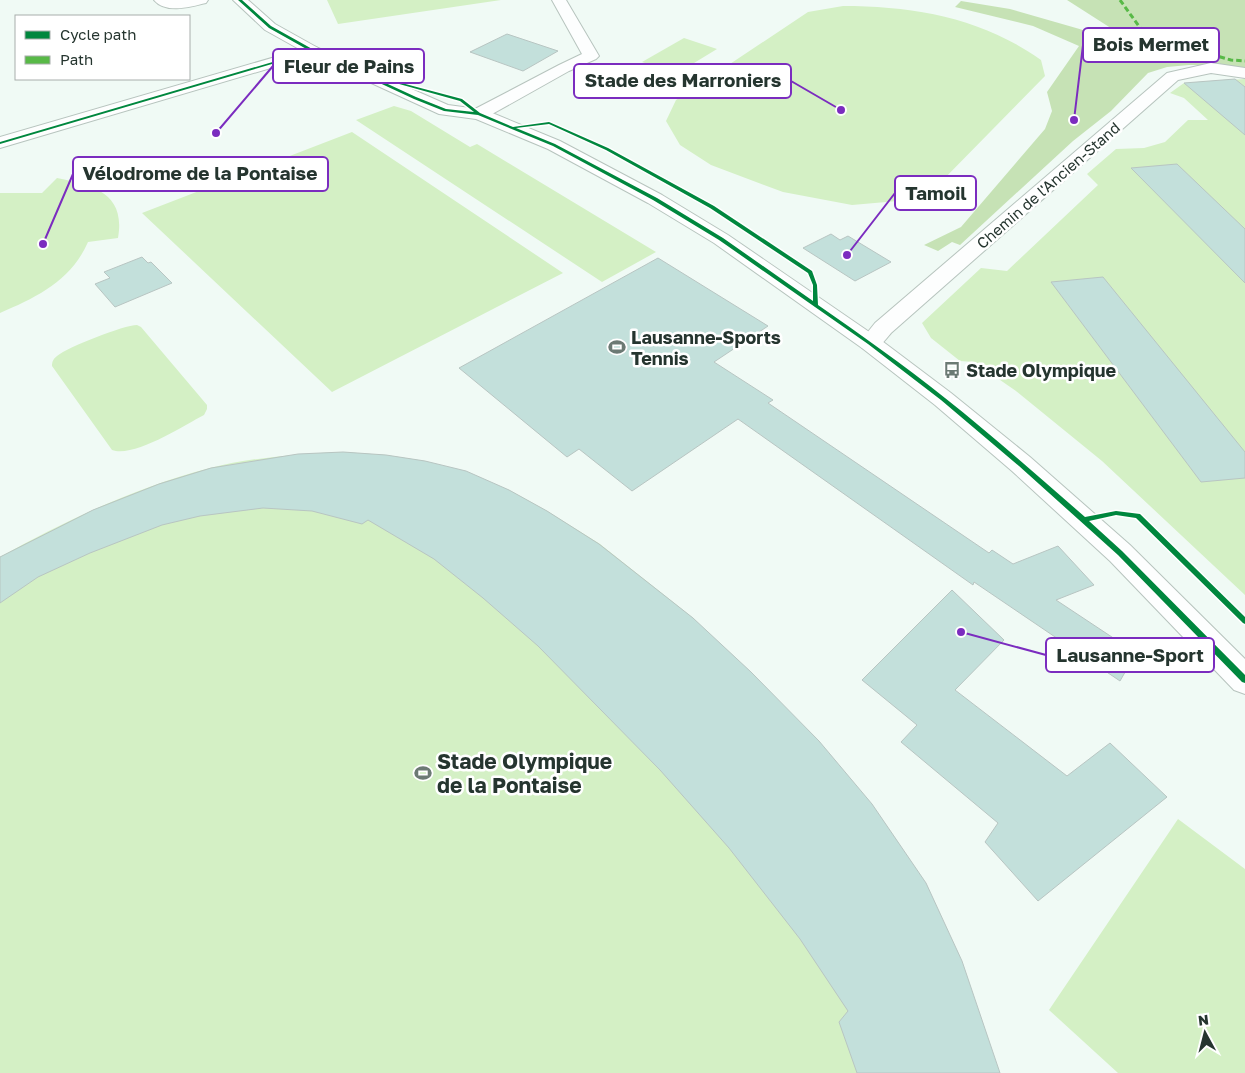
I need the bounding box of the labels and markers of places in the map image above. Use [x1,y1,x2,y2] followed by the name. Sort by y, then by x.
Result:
[1083,28,1219,62] callout: Bois Mermet
[273,49,424,83] callout: Fleur de Pains
[574,64,791,98] callout: Stade des Marroniers
[73,157,328,191] callout: Vélodrome de la Pontaise
[895,176,976,210] callout: Tamoil
[631,326,781,369] place label: Lausanne-Sports Tennis
[607,337,627,357] sports icon: Lausanne-Sports Tennis
[966,359,1117,381] place label: Stade Olympique
[942,360,962,380] bus stop icon: Stade Olympique
[1046,638,1214,672] callout: Lausanne-Sport
[437,748,612,798] place label: Stade Olympique de la Pontaise
[413,763,433,783] sports icon: Stade Olympique de la Pontaise

